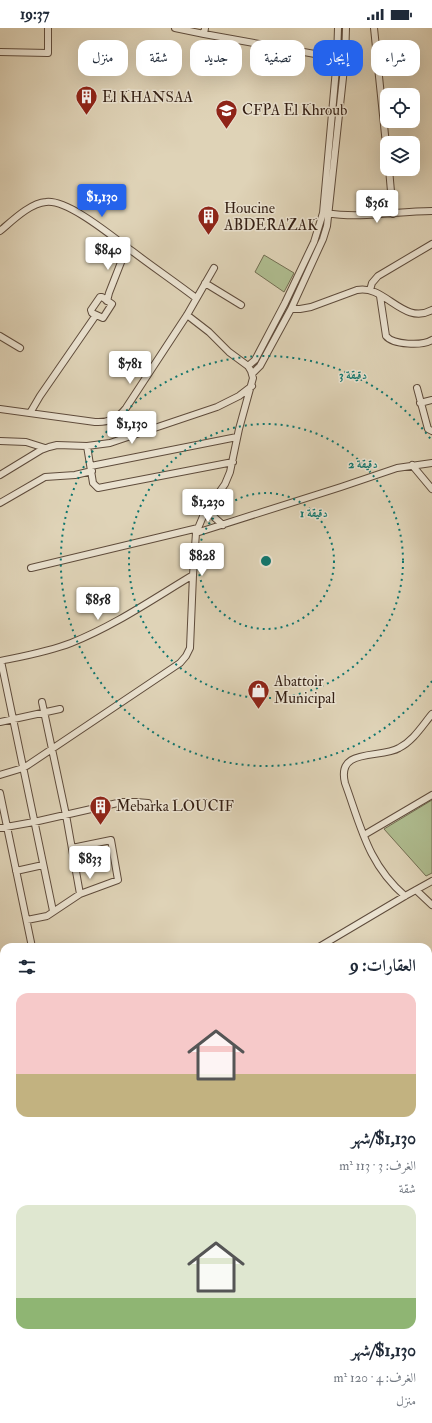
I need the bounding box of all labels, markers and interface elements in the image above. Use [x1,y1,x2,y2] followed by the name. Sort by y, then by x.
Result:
[20,5,49,24] text: 19:37
[78,40,128,76] chip: منزل
[136,40,182,76] chip: شقة
[190,40,242,76] chip: جديد
[250,40,305,76] chip: تصفية
[313,40,363,76] chip: إيجار
[371,40,420,76] chip: شراء
[74,84,100,117] building icon: El KHANSAA
[102,88,193,107] place label: El KHANSAA
[380,88,420,176] map controls
[380,88,420,128] button: locate
[213,97,239,130] school or university icon: CFPA El Khroub
[242,101,347,120] place label: CFPA El Khroub
[380,136,420,176] button: layers
[69,184,135,218] pin: $1,130
[86,189,118,205] text: $1,130
[353,190,401,224] pin: $361
[365,195,389,211] text: $361
[223,199,318,235] place label: Houcine ABDERAZAK
[195,204,221,237] building icon: Houcine ABDERAZAK
[84,237,132,271] pin: $840
[94,242,122,258] text: $840
[106,351,154,385] pin: $781
[118,356,142,372] text: $781
[339,368,367,383] text: 3 دقيقة
[99,411,165,445] pin: $1,130
[116,416,148,432] text: $1,130
[348,457,378,472] text: 2 دقيقة
[175,489,241,523] pin: $1,230
[191,494,225,510] text: $1,230
[300,506,328,521] text: 1 دقيقة
[178,543,226,577] pin: $828
[189,548,215,564] text: $828
[259,554,273,568] centre of rings
[74,587,122,621] pin: $858
[85,592,111,608] text: $858
[273,672,335,709] place label: Abattoir Municipal
[245,677,271,710] shop icon: Abattoir Municipal
[88,793,114,826] building icon: Mebarka LOUCIF
[116,797,234,816] place label: Mebarka LOUCIF
[66,846,114,880] pin: $833
[78,851,102,867] text: $833
[350,955,416,976] text: العقارات: 9
[16,956,38,978] icon: filters
[180,1019,252,1091] icon: home
[351,1128,416,1149] text: $1,130/شهر
[339,1158,416,1174] text: الغرف: 3 · 113 m²
[399,1181,416,1197] text: شقة
[180,1231,252,1303] icon: home
[351,1340,416,1361] text: $1,130/شهر
[334,1370,416,1386] text: الغرف: 4 · 120 m²
[396,1393,416,1409] text: منزل

